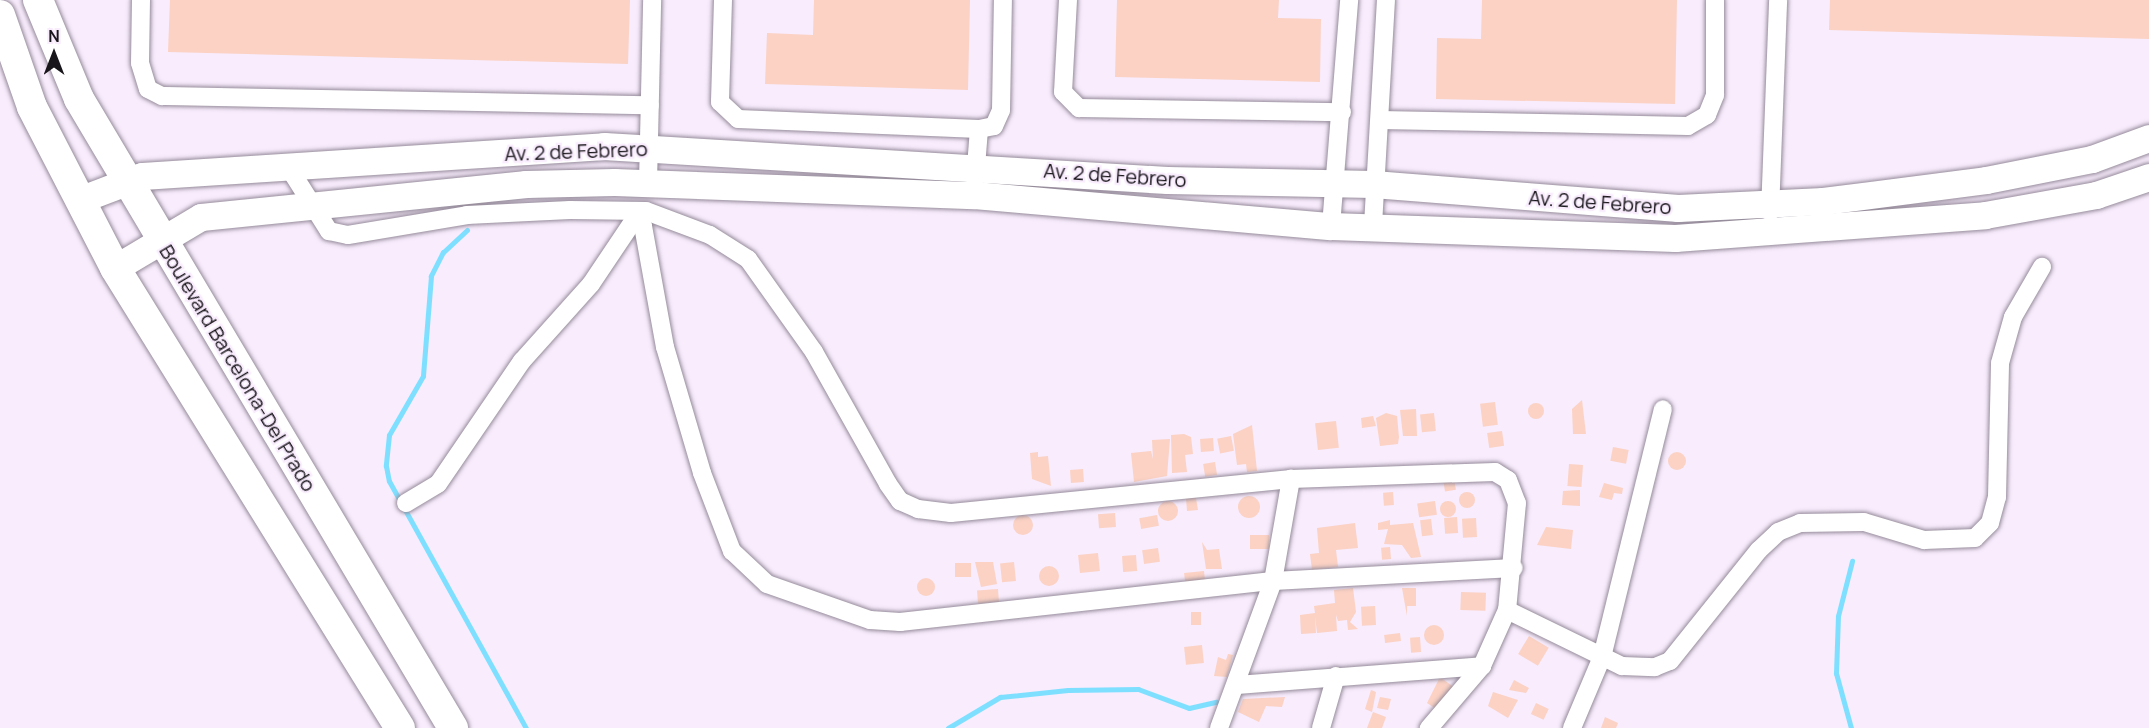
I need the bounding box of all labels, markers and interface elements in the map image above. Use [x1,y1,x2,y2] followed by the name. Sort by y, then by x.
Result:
[24,24,84,84] north arrow
[48,25,60,47] text: N
[504,137,648,165] street label: Av. 2 de Febrero
[1043,158,1187,192] street label: Av. 2 de Febrero
[1528,185,1672,219] street label: Av. 2 de Febrero
[155,240,321,496] street label: Boulevard Barcelona-Del Prado

